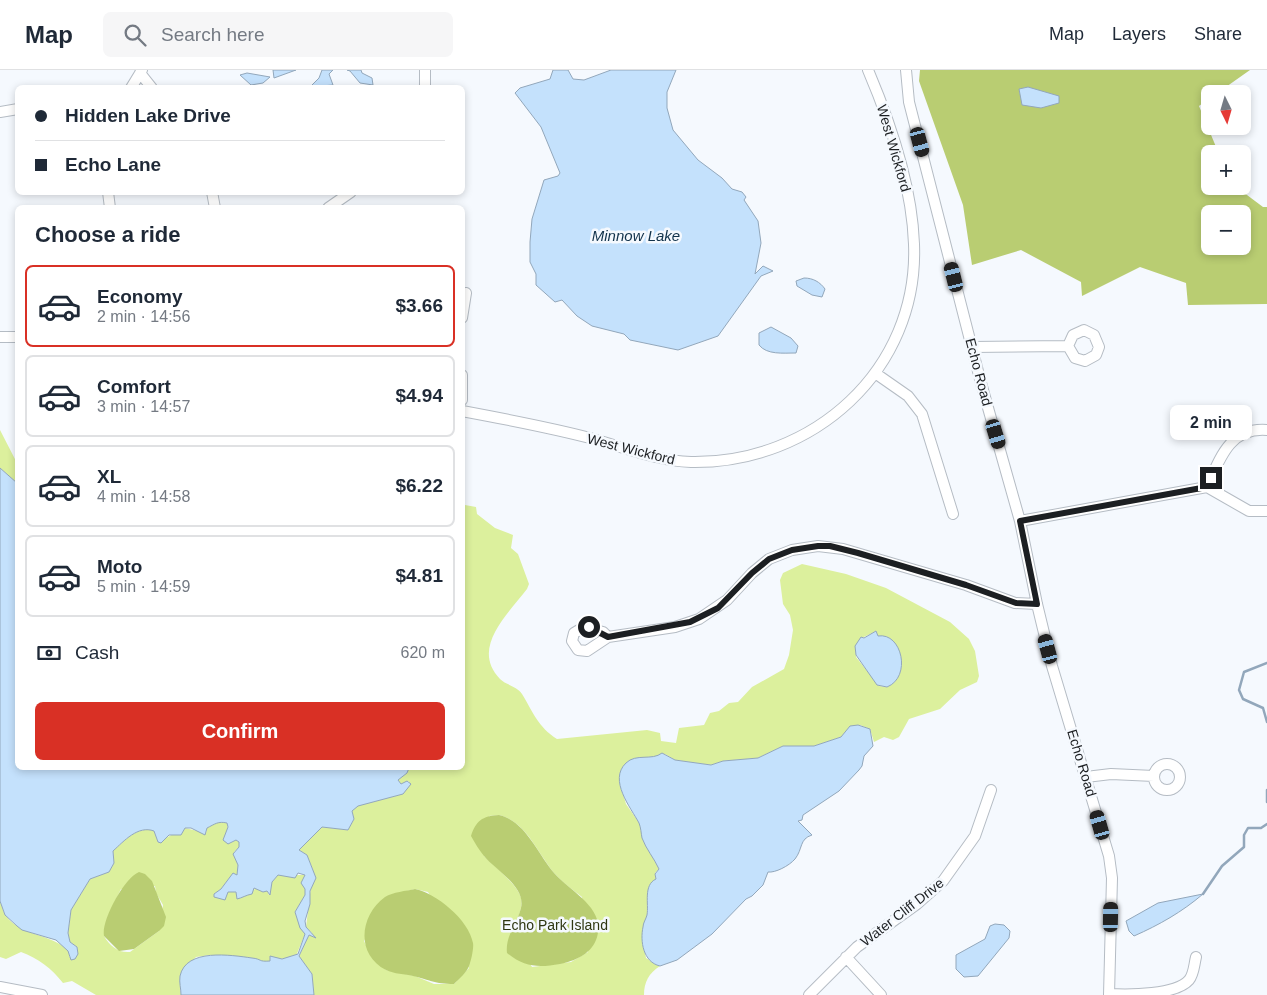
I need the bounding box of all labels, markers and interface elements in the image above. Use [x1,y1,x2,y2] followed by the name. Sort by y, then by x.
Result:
[103,12,453,57] search box
[25,21,73,48] text: Map
[121,21,149,49] icon: search
[161,24,265,45] text: Search here
[1049,24,1084,44] text: Map
[1112,24,1166,44] text: Layers
[1194,24,1242,44] text: Share
[1201,85,1251,135] north arrow
[1201,85,1251,255] map controls
[874,103,914,193] street label: West Wickford
[65,105,231,126] text: Hidden Lake Drive
[908,126,931,158] car
[1201,145,1251,195] button: +
[65,154,161,175] text: Echo Lane
[1201,205,1251,255] button: −
[35,222,180,247] text: Choose a ride
[592,227,680,244] water label: Minnow Lake
[943,261,964,293] car
[37,284,82,329] icon: car
[97,286,183,307] text: Economy
[395,295,443,316] text: $3.66
[97,308,190,325] text: 2 min · 14:56
[962,336,996,408] street label: Echo Road
[37,374,82,419] icon: car
[97,376,171,397] text: Comfort
[395,385,443,406] text: $4.94
[97,398,190,415] text: 3 min · 14:57
[1170,406,1252,440] callout: 2 min
[1190,414,1232,431] text: 2 min
[984,417,1007,451] car
[585,430,677,468] street label: West Wickford
[37,464,82,509] icon: car
[97,466,121,487] text: XL
[1200,467,1222,489] route end
[395,475,443,496] text: $6.22
[97,488,190,505] text: 4 min · 14:58
[37,554,82,599] icon: car
[97,556,142,577] text: Moto
[395,565,443,586] text: $4.81
[97,578,190,595] text: 5 min · 14:59
[578,616,600,638] route start
[1036,633,1059,665] car
[35,639,63,667] icon: cash
[75,642,119,663] text: Cash
[401,644,445,661] text: 620 m
[35,702,445,760] button: Confirm
[1064,728,1100,798] street label: Echo Road
[1088,809,1111,841] car
[857,874,947,949] street label: Water Cliff Drive
[1103,902,1118,932] car
[502,917,608,933] park label: Echo Park Island

